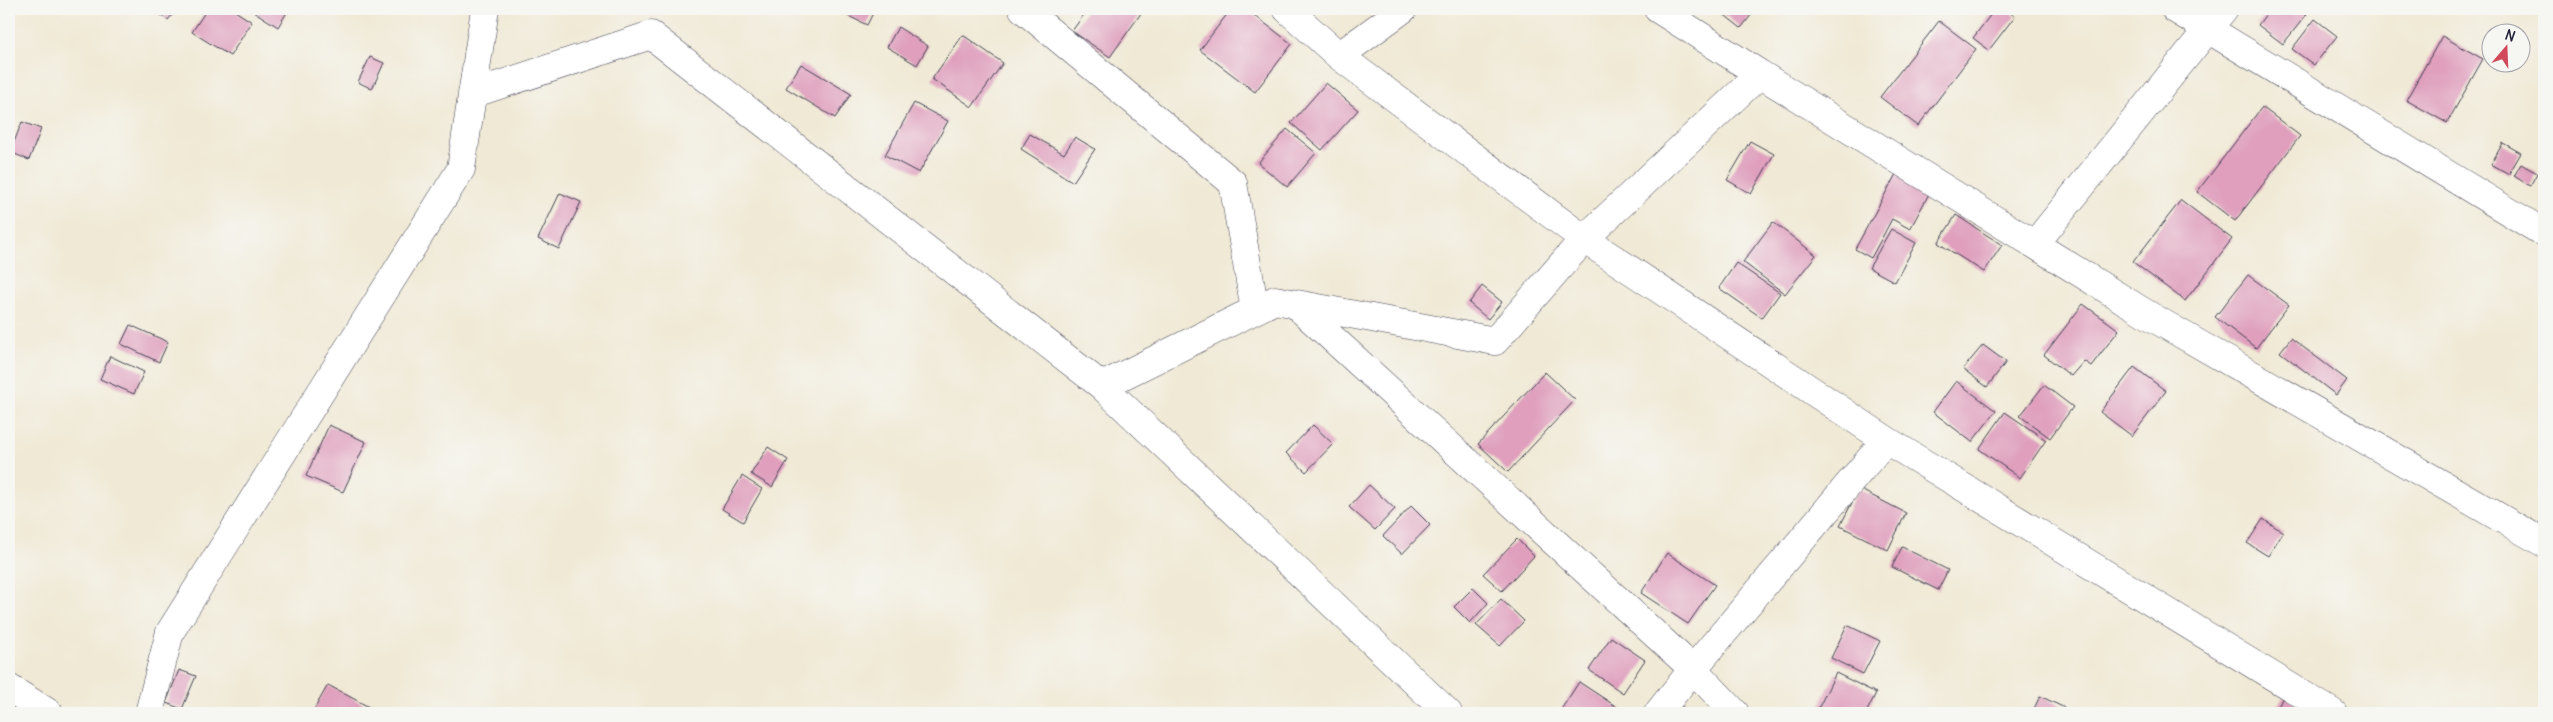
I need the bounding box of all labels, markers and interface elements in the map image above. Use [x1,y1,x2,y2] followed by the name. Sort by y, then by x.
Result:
[2480,22,2530,72] north arrow
[2503,26,2518,46] text: N

